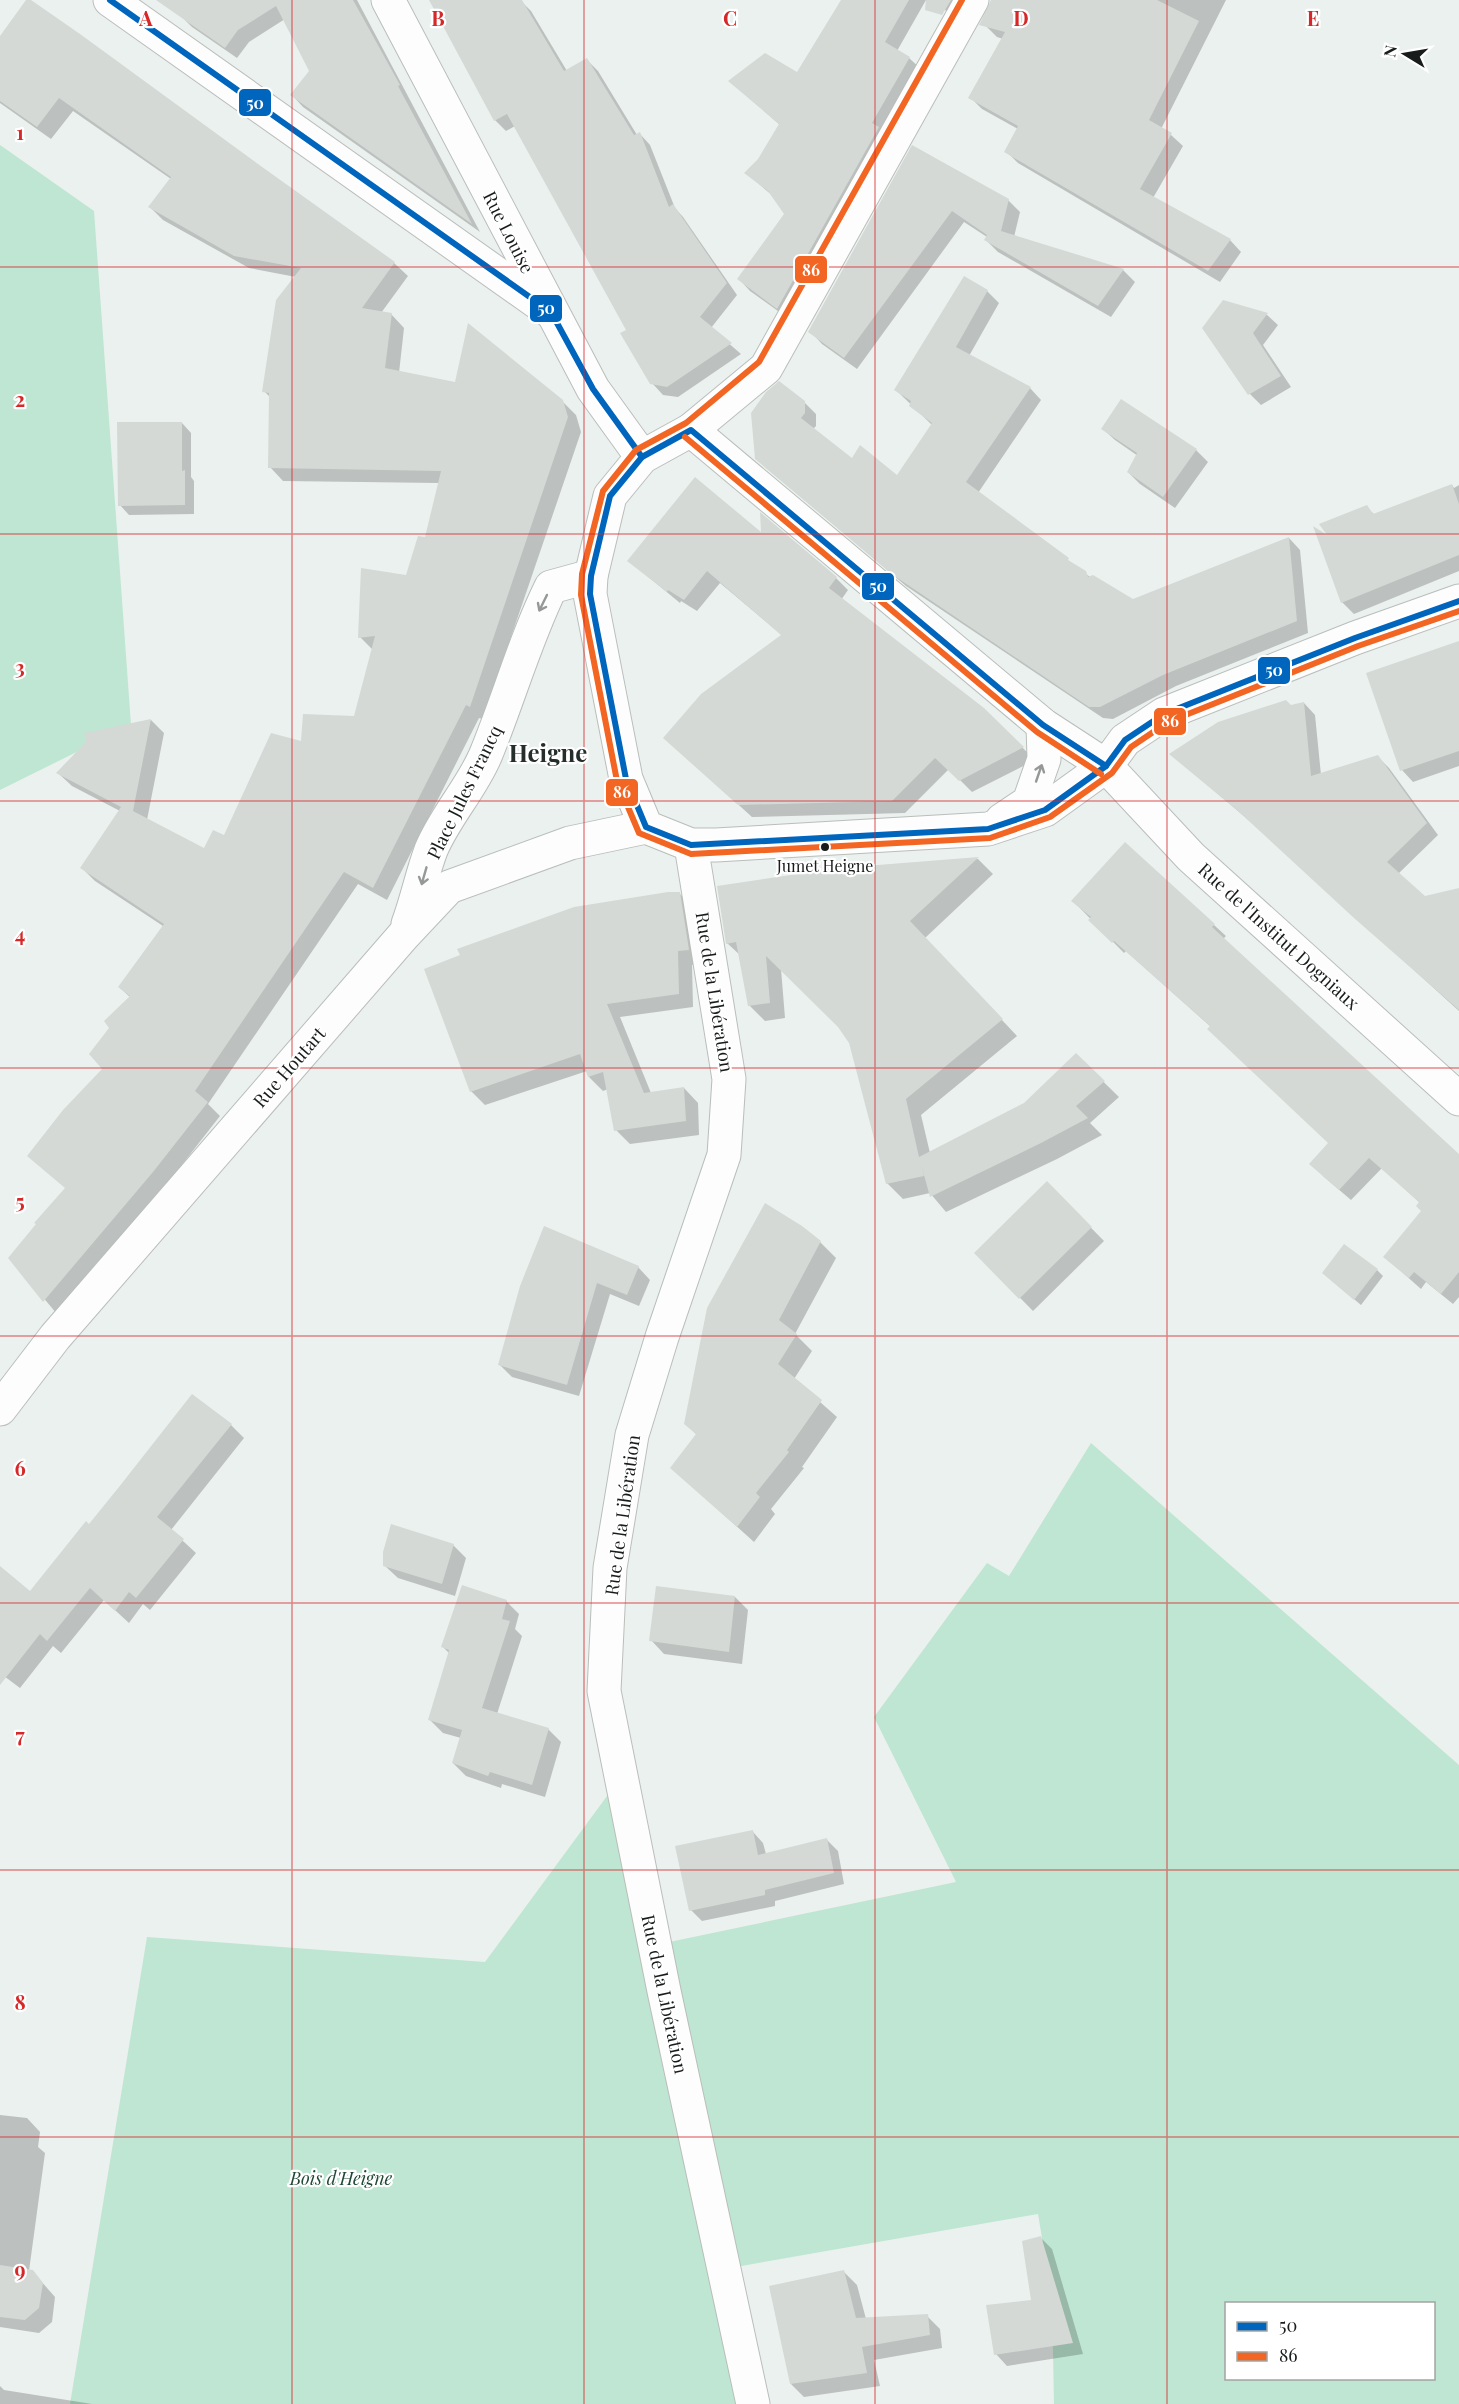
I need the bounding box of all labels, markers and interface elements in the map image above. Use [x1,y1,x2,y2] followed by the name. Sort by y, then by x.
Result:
[138,4,153,31] text: A
[431,4,445,31] text: B
[723,4,737,31] text: C
[1013,4,1029,31] text: D
[1307,4,1319,31] text: E
[1375,24,1435,84] north arrow
[1378,43,1401,59] text: N
[238,88,272,117] line badge: 50
[246,92,264,113] text: 50
[16,118,24,145] text: 1
[478,187,540,277] street label: Rue Louise
[794,255,828,284] line badge: 86
[802,259,820,280] text: 86
[529,294,563,323] line badge: 50
[537,297,555,318] text: 50
[15,385,25,412] text: 2
[861,572,895,601] line badge: 50
[869,575,887,596] text: 50
[537,593,549,611] one-way arrow
[15,653,25,680] text: 3
[1257,656,1291,685] line badge: 50
[1265,659,1283,680] text: 50
[1153,707,1187,736] line badge: 86
[1161,710,1179,731] text: 86
[421,721,507,863] street label: Place Jules Francq
[509,736,587,768] district label: Heigne
[1034,764,1045,783] one-way arrow
[605,778,639,807] line badge: 86
[613,781,631,802] text: 86
[819,841,831,853] marker: Jumet Heigne
[776,855,873,876] place label: Jumet Heigne
[1193,857,1365,1015] street label: Rue de l'Institut Dogniaux
[418,867,429,886] one-way arrow
[690,910,740,1074] street label: Rue de la Libération
[15,920,25,947] text: 4
[247,1021,331,1112] street label: Rue Houtart
[15,1187,25,1214] text: 5
[599,1433,645,1597] street label: Rue de la Libération
[14,1454,26,1481] text: 6
[15,1721,25,1748] text: 7
[636,1912,694,2076] street label: Rue de la Libération
[14,1988,26,2015] text: 8
[289,2166,393,2190] park label: Bois d'Heigne
[14,2255,26,2282] text: 9
[1225,2302,1435,2380] legend
[1279,2313,1297,2337] text: 50
[1279,2343,1298,2367] text: 86

